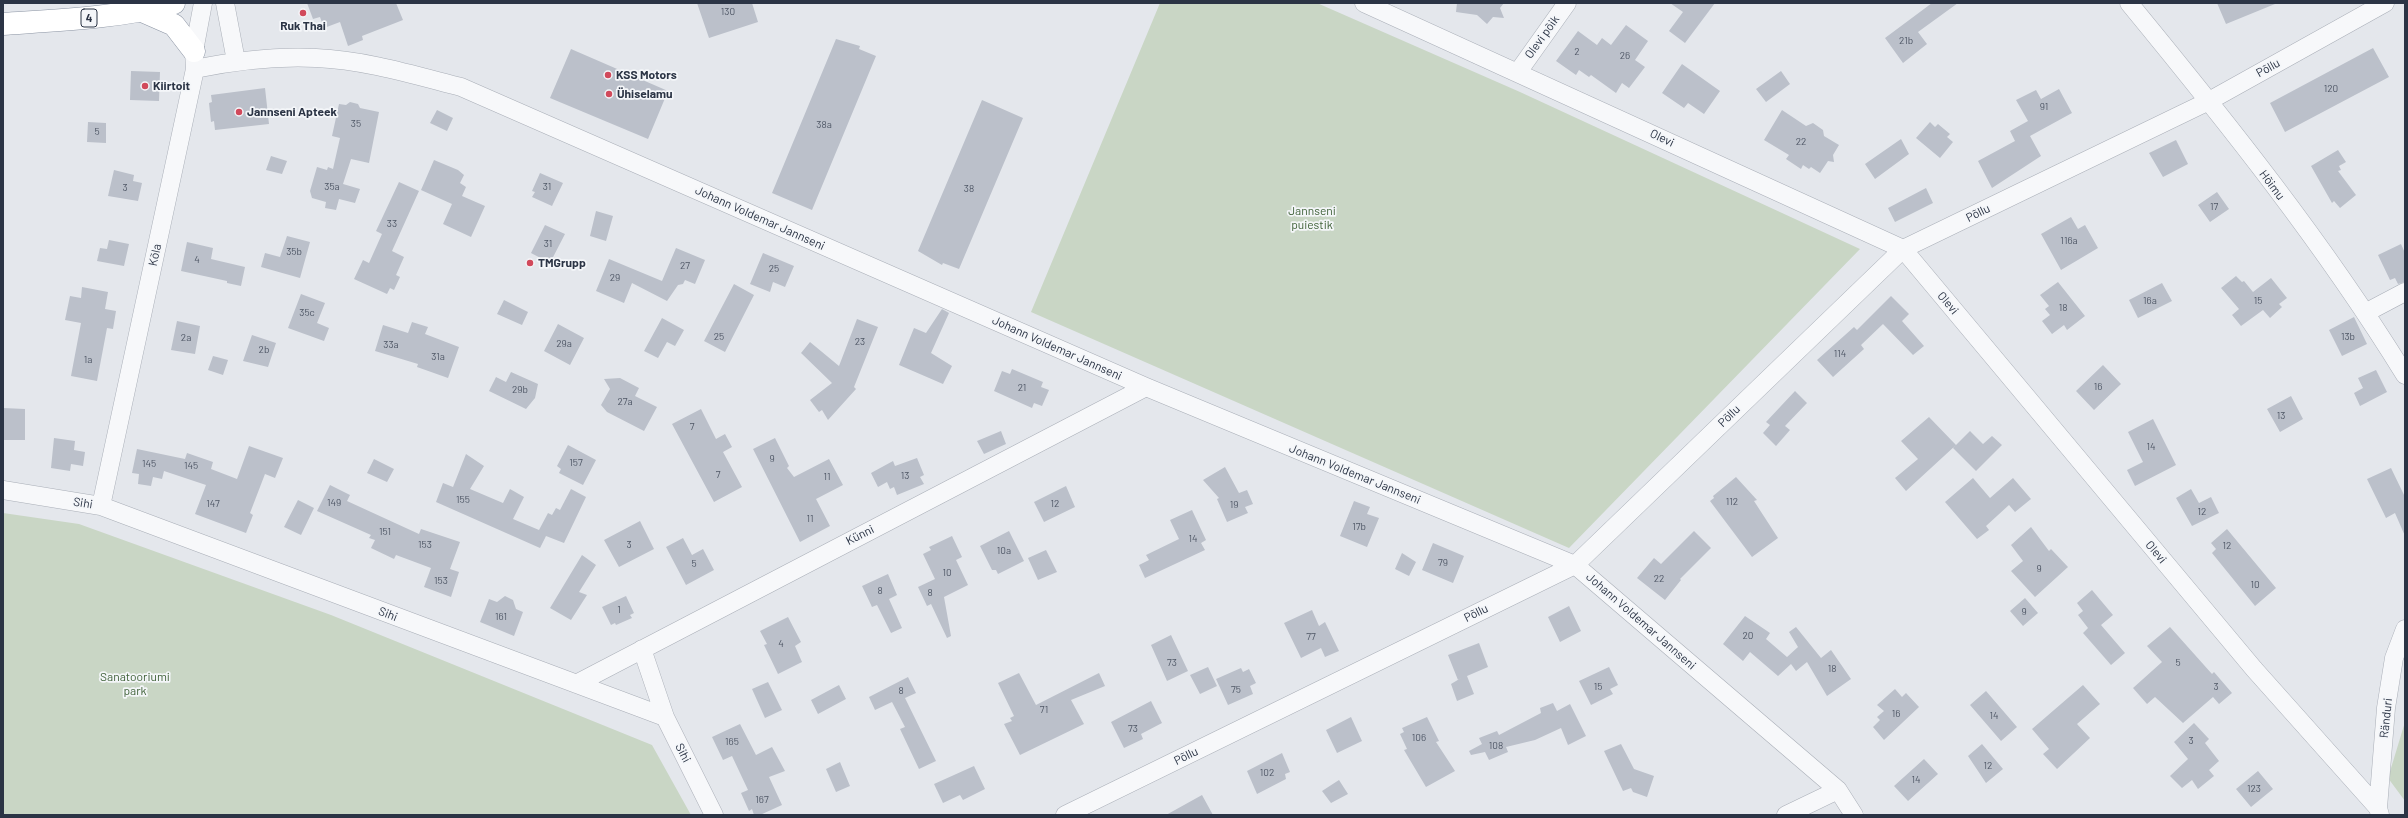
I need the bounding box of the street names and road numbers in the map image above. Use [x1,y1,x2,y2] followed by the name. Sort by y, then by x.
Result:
[81,9,97,27] road number: 4
[1522,13,1562,61] street label: Olevi põik
[2253,56,2283,80] street label: Põllu
[1648,126,1676,150] street label: Olevi
[2256,167,2288,203] street label: Hõimu
[693,183,827,253] street label: Johann Voldemar Jannseni
[1963,201,1993,225] street label: Põllu
[146,243,164,267] street label: Kõla
[1934,289,1962,317] street label: Olevi
[990,313,1124,383] street label: Johann Voldemar Jannseni
[1715,402,1743,430] street label: Põllu
[1287,441,1423,507] street label: Johann Voldemar Jannseni
[72,494,94,512] street label: Sihi
[843,522,877,548] street label: Künni
[2142,538,2170,566] street label: Olevi
[1583,569,1699,673] street label: Johann Voldemar Jannseni
[1461,601,1491,625] street label: Põllu
[376,604,400,624] street label: Sihi
[2377,697,2395,739] street label: Ränduri
[672,741,694,765] street label: Sihi
[1171,744,1201,768] street label: Põllu

